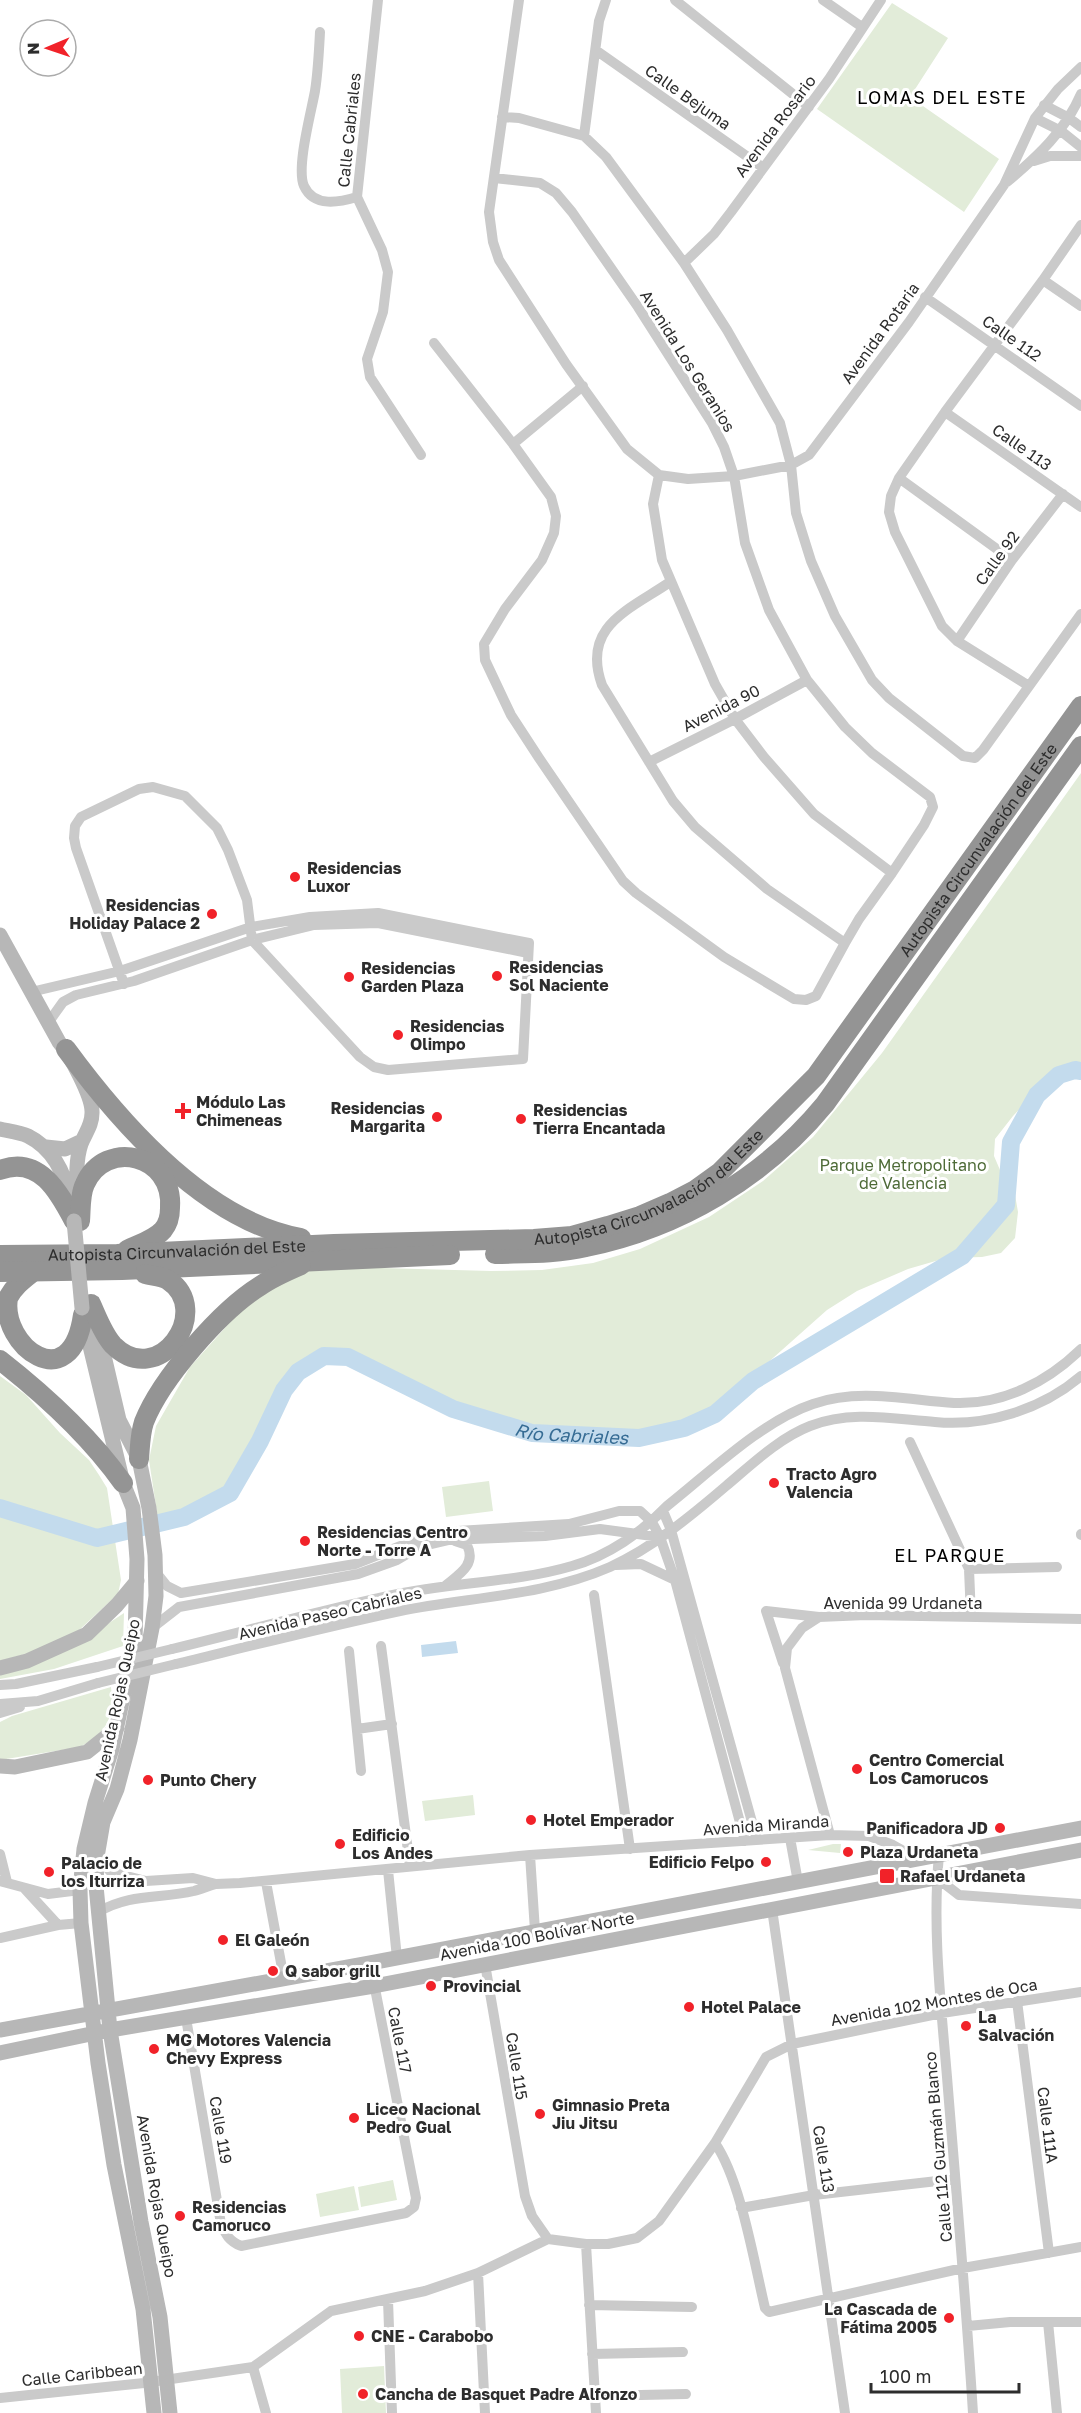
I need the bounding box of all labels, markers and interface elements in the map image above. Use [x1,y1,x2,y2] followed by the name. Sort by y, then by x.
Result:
[18,18,78,78] north arrow
[23,42,43,55] text: N
[641,60,735,134] street label: Calle Bejuma
[730,71,820,181] street label: Avenida Rosario
[333,72,365,188] street label: Calle Cabriales
[857,86,1027,108] district label: LOMAS DEL ESTE
[837,279,923,387] street label: Avenida Rotaria
[636,286,740,436] street label: Avenida Los Geranios
[978,310,1046,366] street label: Calle 112
[988,419,1056,475] street label: Calle 113
[971,527,1023,589] street label: Calle 92
[679,680,763,736] street label: Avenida 90
[895,739,1061,960] street label: Autopista Circunvalación del Este
[307,858,401,896] place label: Residencias Luxor
[288,870,302,884] marker: Residencias Luxor
[69,895,200,933] place label: Residencias Holiday Palace 2
[205,907,219,921] marker: Residencias Holiday Palace 2
[509,957,609,995] place label: Residencias Sol Naciente
[361,958,464,996] place label: Residencias Garden Plaza
[490,969,504,983] marker: Residencias Sol Naciente
[342,970,356,984] marker: Residencias Garden Plaza
[410,1016,504,1054] place label: Residencias Olimpo
[391,1028,405,1042] marker: Residencias Olimpo
[196,1092,286,1130] place label: Módulo Las Chimeneas
[331,1098,425,1136] place label: Residencias Margarita
[533,1100,665,1138] place label: Residencias Tierra Encantada
[174,1102,192,1120] marker: Módulo Las Chimeneas
[430,1110,444,1124] marker: Residencias Margarita
[514,1112,528,1126] marker: Residencias Tierra Encantada
[533,1125,767,1249] street label: Autopista Circunvalación del Este
[819,1155,987,1193] park label: Parque Metropolitano de Valencia
[48,1235,306,1265] street label: Autopista Circunvalación del Este
[512,1417,630,1449] water label: Río Cabriales
[786,1464,877,1502] place label: Tracto Agro Valencia
[767,1476,781,1490] marker: Tracto Agro Valencia
[317,1522,468,1560] place label: Residencias Centro Norte - Torre A
[298,1534,312,1548] marker: Residencias Centro Norte - Torre A
[894,1544,1006,1566] district label: EL PARQUE
[236,1582,424,1644] street label: Avenida Paseo Cabriales
[823,1593,983,1613] street label: Avenida 99 Urdaneta
[90,1617,144,1783] street label: Avenida Rojas Queipo
[869,1750,1005,1788] place label: Centro Comercial Los Camorucos
[850,1762,864,1776] marker: Centro Comercial Los Camorucos
[160,1770,257,1790] place label: Punto Chery
[141,1773,155,1787] marker: Punto Chery
[543,1810,674,1830] place label: Hotel Emperador
[702,1811,830,1839] street label: Avenida Miranda
[524,1813,538,1827] marker: Hotel Emperador
[866,1818,988,1838] place label: Panificadora JD
[993,1821,1007,1835] marker: Panificadora JD
[352,1825,433,1863] place label: Edificio Los Andes
[333,1837,347,1851] marker: Edificio Los Andes
[860,1842,978,1862] place label: Plaza Urdaneta
[841,1845,855,1859] marker: Plaza Urdaneta
[649,1852,754,1872] place label: Edificio Felpo
[61,1853,145,1891] place label: Palacio de los Iturriza
[759,1855,773,1869] marker: Edificio Felpo
[42,1865,56,1879] marker: Palacio de los Iturriza
[900,1866,1025,1886] place label: Rafael Urdaneta
[878,1867,896,1885] marker: Rafael Urdaneta
[438,1907,636,1965] street label: Avenida 100 Bolívar Norte
[235,1930,309,1950] place label: El Galeón
[216,1933,230,1947] marker: El Galeón
[285,1961,381,1981] place label: Q sabor grill
[266,1964,280,1978] marker: Q sabor grill
[829,1974,1039,2030] street label: Avenida 102 Montes de Oca
[443,1976,522,1996] place label: Provincial
[424,1979,438,1993] marker: Provincial
[701,1997,801,2017] place label: Hotel Palace
[682,2000,696,2014] marker: Hotel Palace
[384,2005,416,2075] street label: Calle 117
[978,2007,1054,2045] place label: La Salvación
[959,2019,973,2033] marker: La Salvación
[166,2030,331,2068] place label: MG Motores Valencia Chevy Express
[502,2031,532,2101] street label: Calle 115
[147,2042,161,2056] marker: MG Motores Valencia Chevy Express
[920,2051,956,2243] street label: Calle 112 Guzmán Blanco
[1033,2085,1063,2165] street label: Calle 111A
[205,2095,237,2165] street label: Calle 119
[552,2095,670,2133] place label: Gimnasio Preta Jiu Jitsu
[366,2099,481,2137] place label: Liceo Nacional Pedro Gual
[533,2107,547,2121] marker: Gimnasio Preta Jiu Jitsu
[347,2111,361,2125] marker: Liceo Nacional Pedro Gual
[133,2113,181,2279] street label: Avenida Rojas Queipo
[809,2124,839,2194] street label: Calle 113
[192,2197,286,2235] place label: Residencias Camoruco
[173,2209,187,2223] marker: Residencias Camoruco
[824,2299,937,2337] place label: La Cascada de Fátima 2005
[942,2311,956,2325] marker: La Cascada de Fátima 2005
[371,2326,494,2346] place label: CNE - Carabobo
[352,2329,366,2343] marker: CNE - Carabobo
[871,2356,1020,2394] scale bar
[20,2358,144,2390] street label: Calle Caribbean
[880,2365,931,2387] text: 100 m
[375,2384,638,2404] place label: Cancha de Basquet Padre Alfonzo
[356,2387,370,2401] marker: Cancha de Basquet Padre Alfonzo

